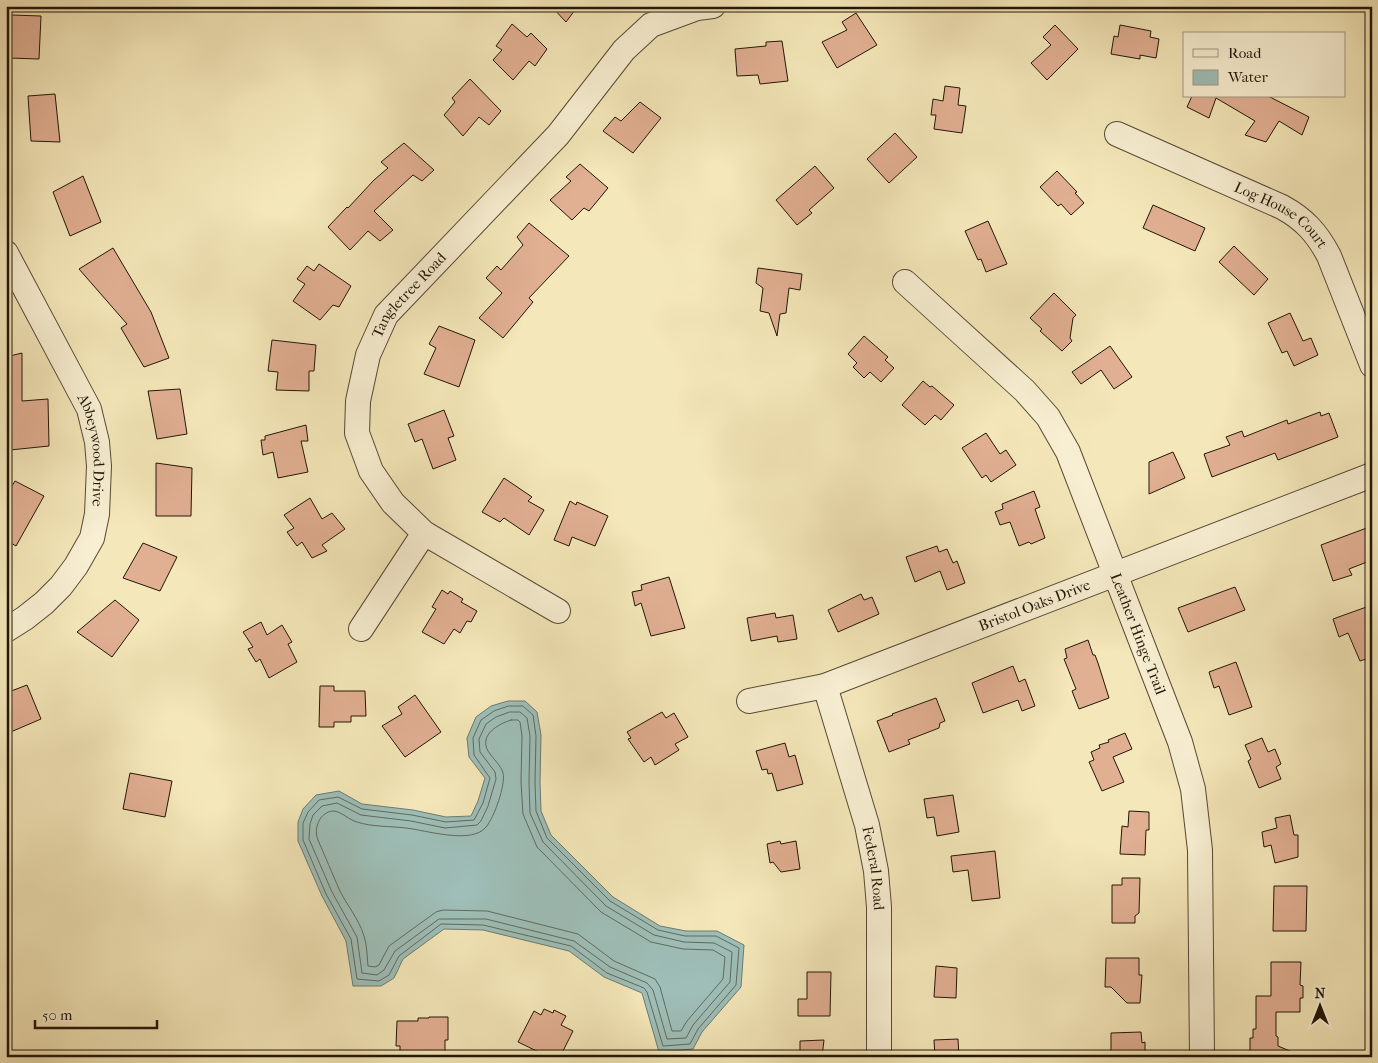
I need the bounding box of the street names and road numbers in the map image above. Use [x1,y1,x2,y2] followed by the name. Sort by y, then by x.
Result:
[1231,178,1332,252] street label: Log House Court
[368,248,450,341] street label: Tangletree Road
[73,390,108,508] street label: Abbeywood Drive
[1107,570,1170,697] street label: Leather Hinge Trail
[976,575,1093,635] street label: Bristol Oaks Drive
[858,824,888,912] street label: Federal Road

